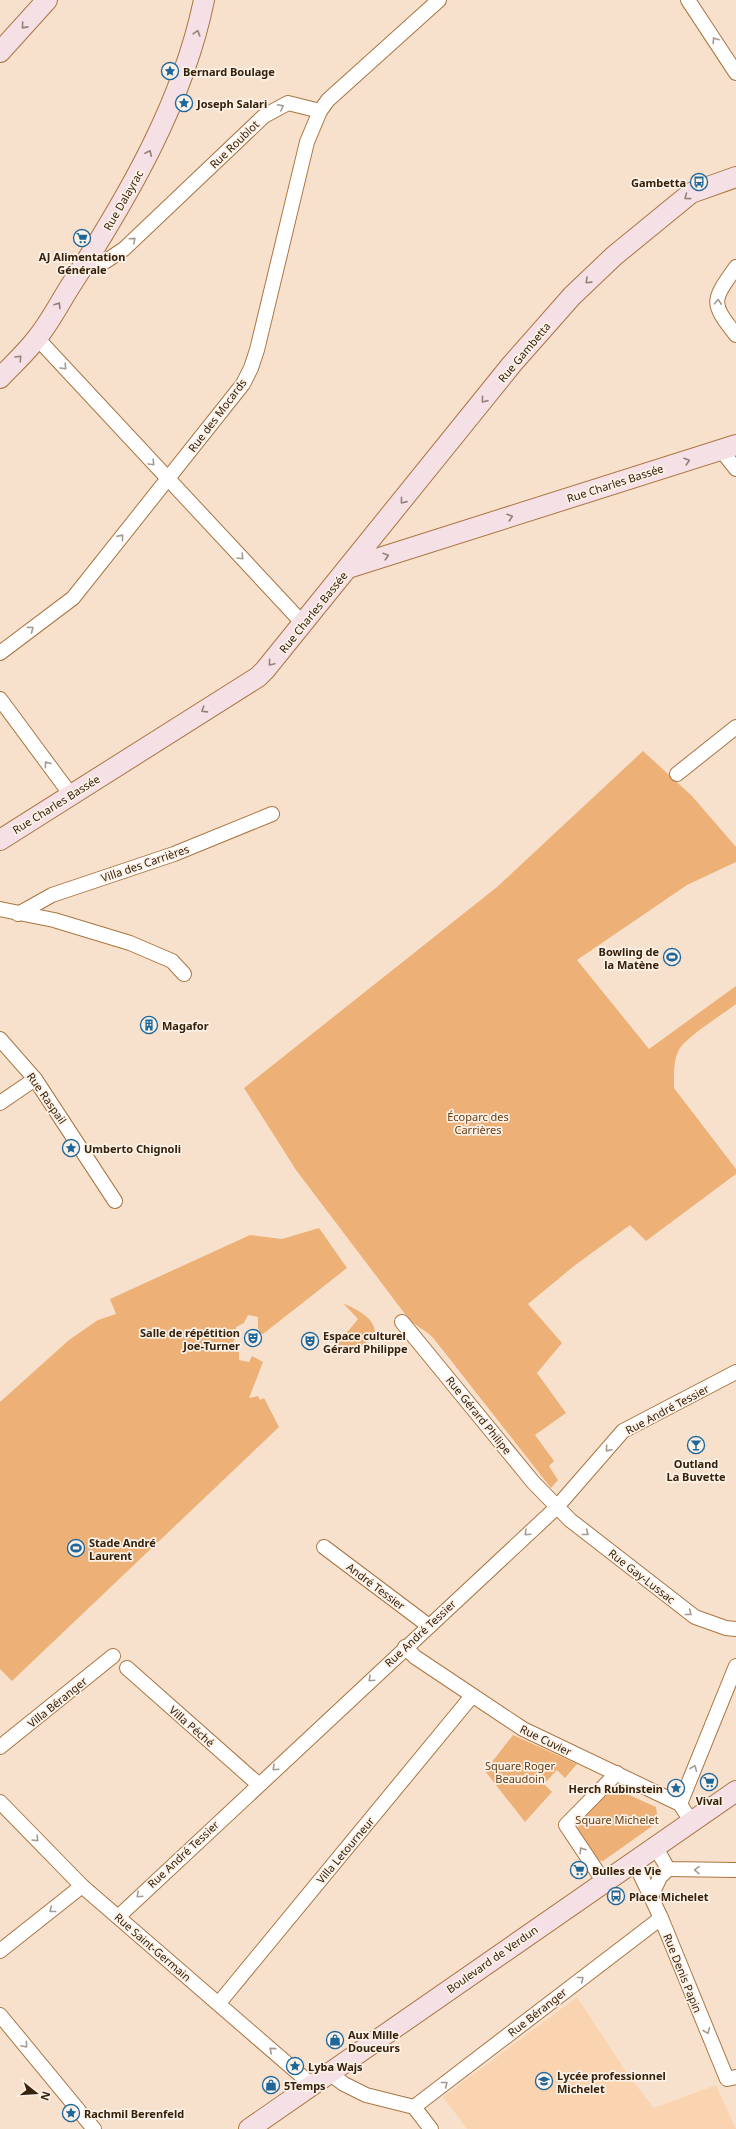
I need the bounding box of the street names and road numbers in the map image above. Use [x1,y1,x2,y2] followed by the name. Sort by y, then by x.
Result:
[206,117,262,171] street label: Rue Roublot
[100,167,146,233] street label: Rue Dalayrac
[494,319,554,385] street label: Rue Gambetta
[184,375,250,455] street label: Rue des Mocards
[565,460,665,506] street label: Rue Charles Bassée
[276,568,350,656] street label: Rue Charles Bassée
[9,771,103,837] street label: Rue Charles Bassée
[99,841,191,885] street label: Villa des Carrières
[24,1069,70,1127] street label: Rue Raspail
[443,1373,515,1457] street label: Rue Gérard Philipe
[623,1380,712,1437] street label: Rue André Tessier
[606,1545,678,1607] street label: Rue Gay-Lussac
[344,1559,409,1613] street label: André Tessier
[381,1596,459,1670] street label: Rue André Tessier
[24,1673,90,1731] street label: Villa Béranger
[166,1702,218,1750] street label: Villa Péché
[518,1721,575,1759] street label: Rue Cuvier
[313,1813,378,1886] street label: Villa Letourneur
[144,1817,222,1891] street label: Rue André Tessier
[112,1910,194,1984] street label: Rue Saint-Germain
[443,1922,541,1996] street label: Boulevard de Verdun
[660,1931,706,2015] street label: Rue Denis Papin
[504,1984,570,2040] street label: Rue Béranger

